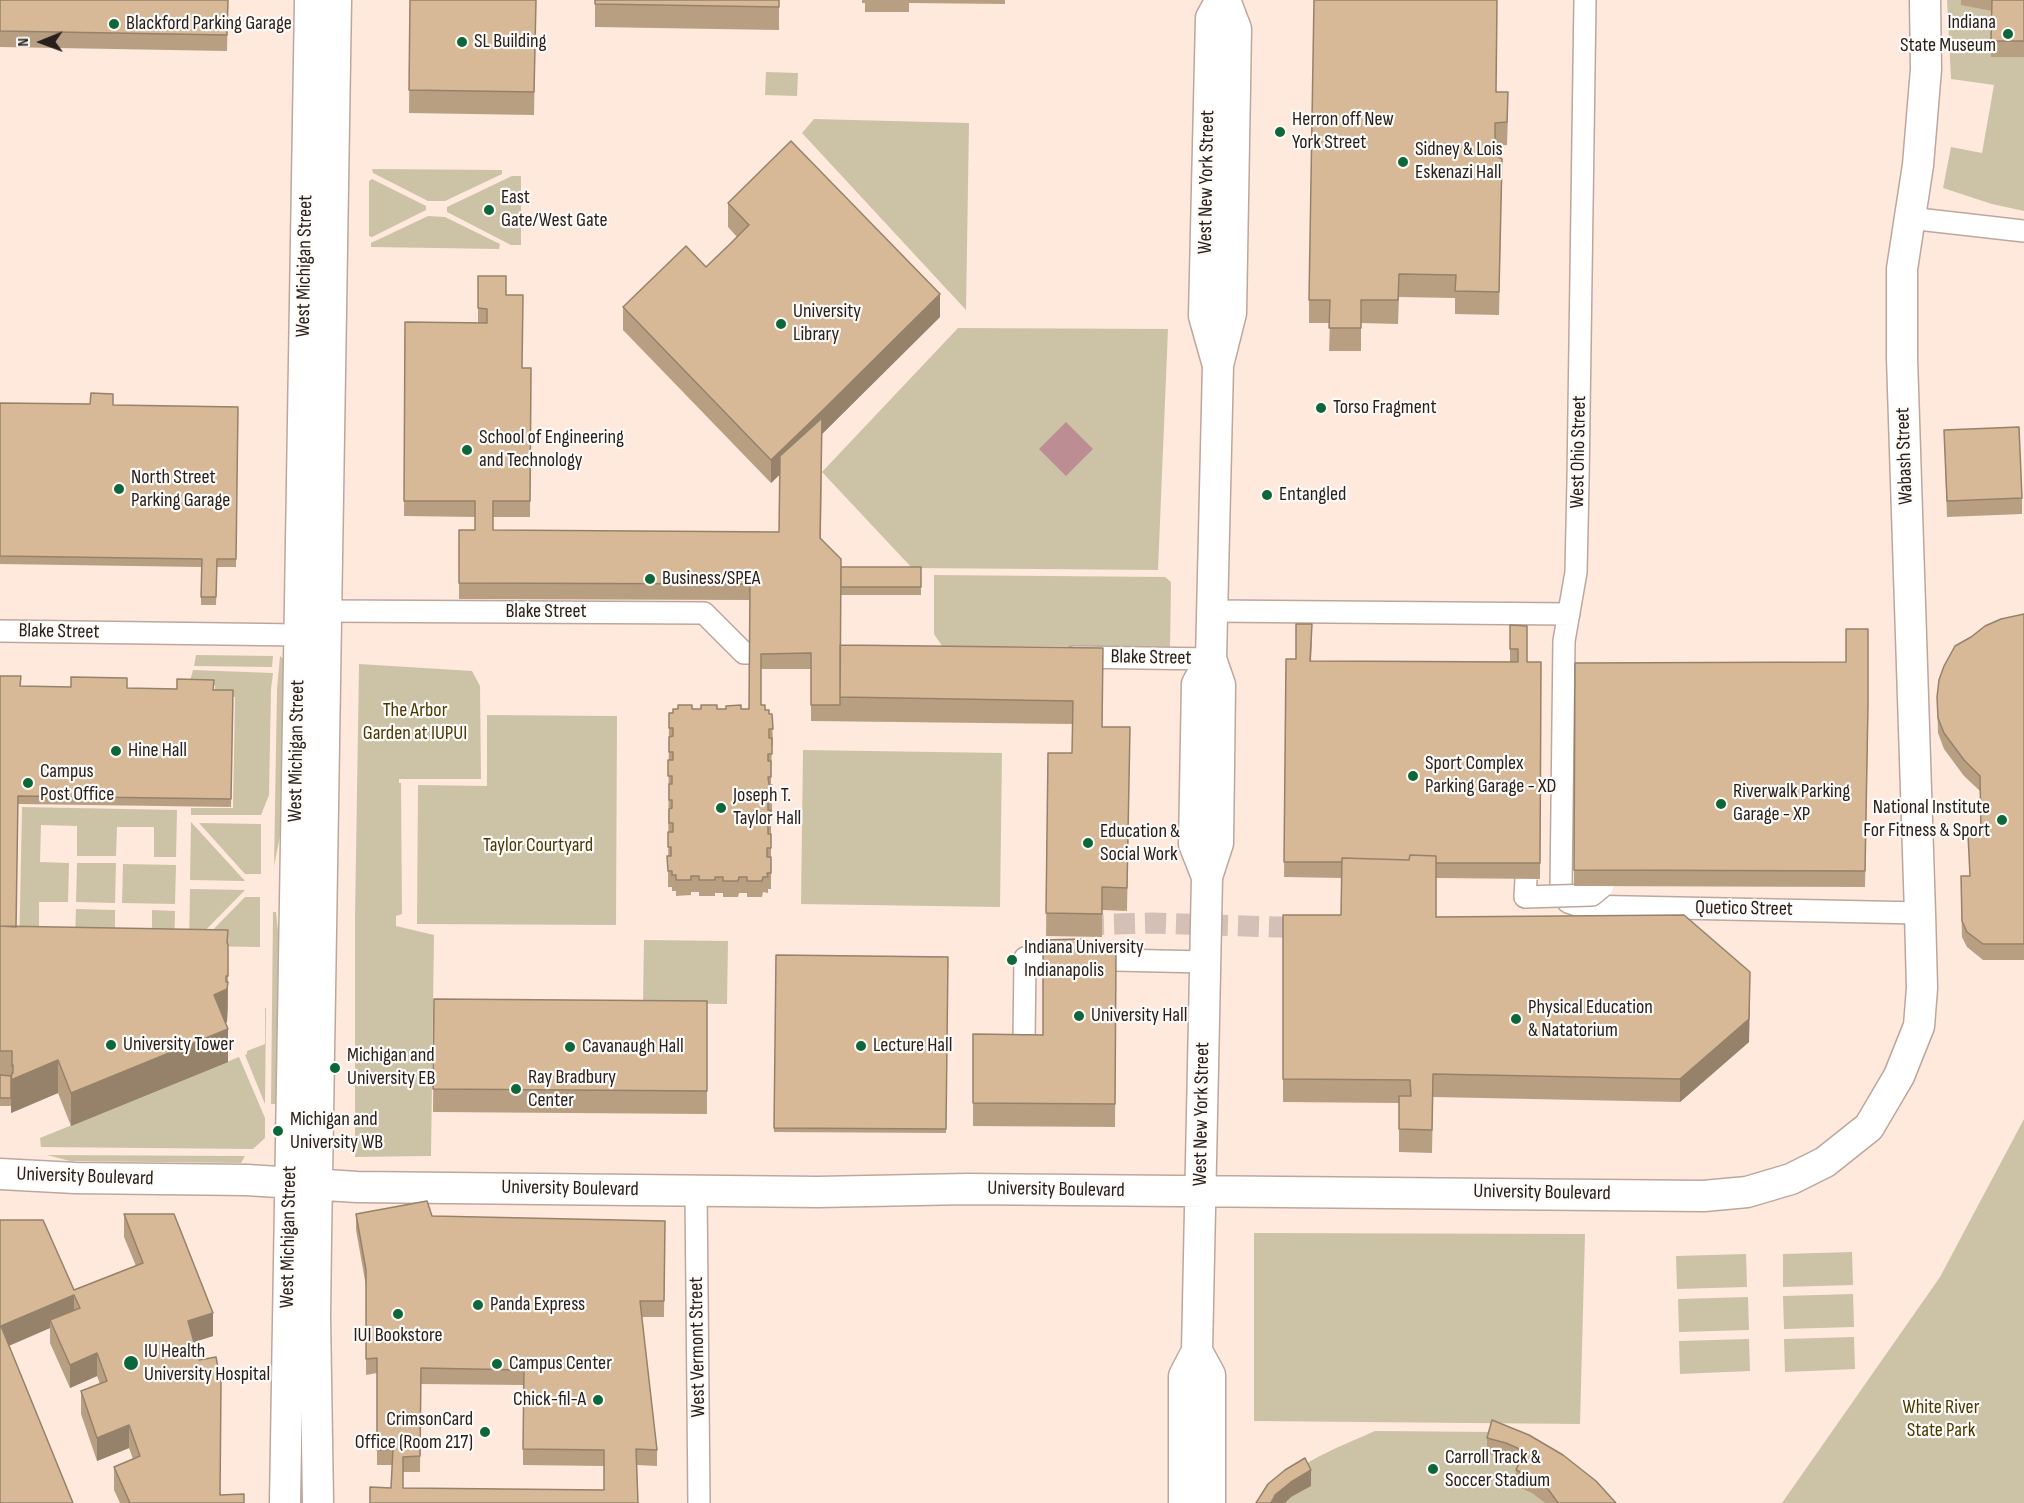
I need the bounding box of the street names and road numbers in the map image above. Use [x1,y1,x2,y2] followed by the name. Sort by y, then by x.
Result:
[1194,110,1220,254] street label: West New York Street
[292,195,318,337] street label: West Michigan Street
[1566,395,1592,509] street label: West Ohio Street
[1891,407,1919,505] street label: Wabash Street
[505,600,587,624] street label: Blake Street
[18,619,100,645] street label: Blake Street
[1110,645,1192,671] street label: Blake Street
[284,680,310,822] street label: West Michigan Street
[1695,896,1793,922] street label: Quetico Street
[1189,1042,1215,1186] street label: West New York Street
[16,1163,154,1191] street label: University Boulevard
[276,1166,302,1308] street label: West Michigan Street
[501,1176,639,1202] street label: University Boulevard
[987,1177,1125,1203] street label: University Boulevard
[1473,1180,1611,1206] street label: University Boulevard
[685,1276,711,1418] street label: West Vermont Street

